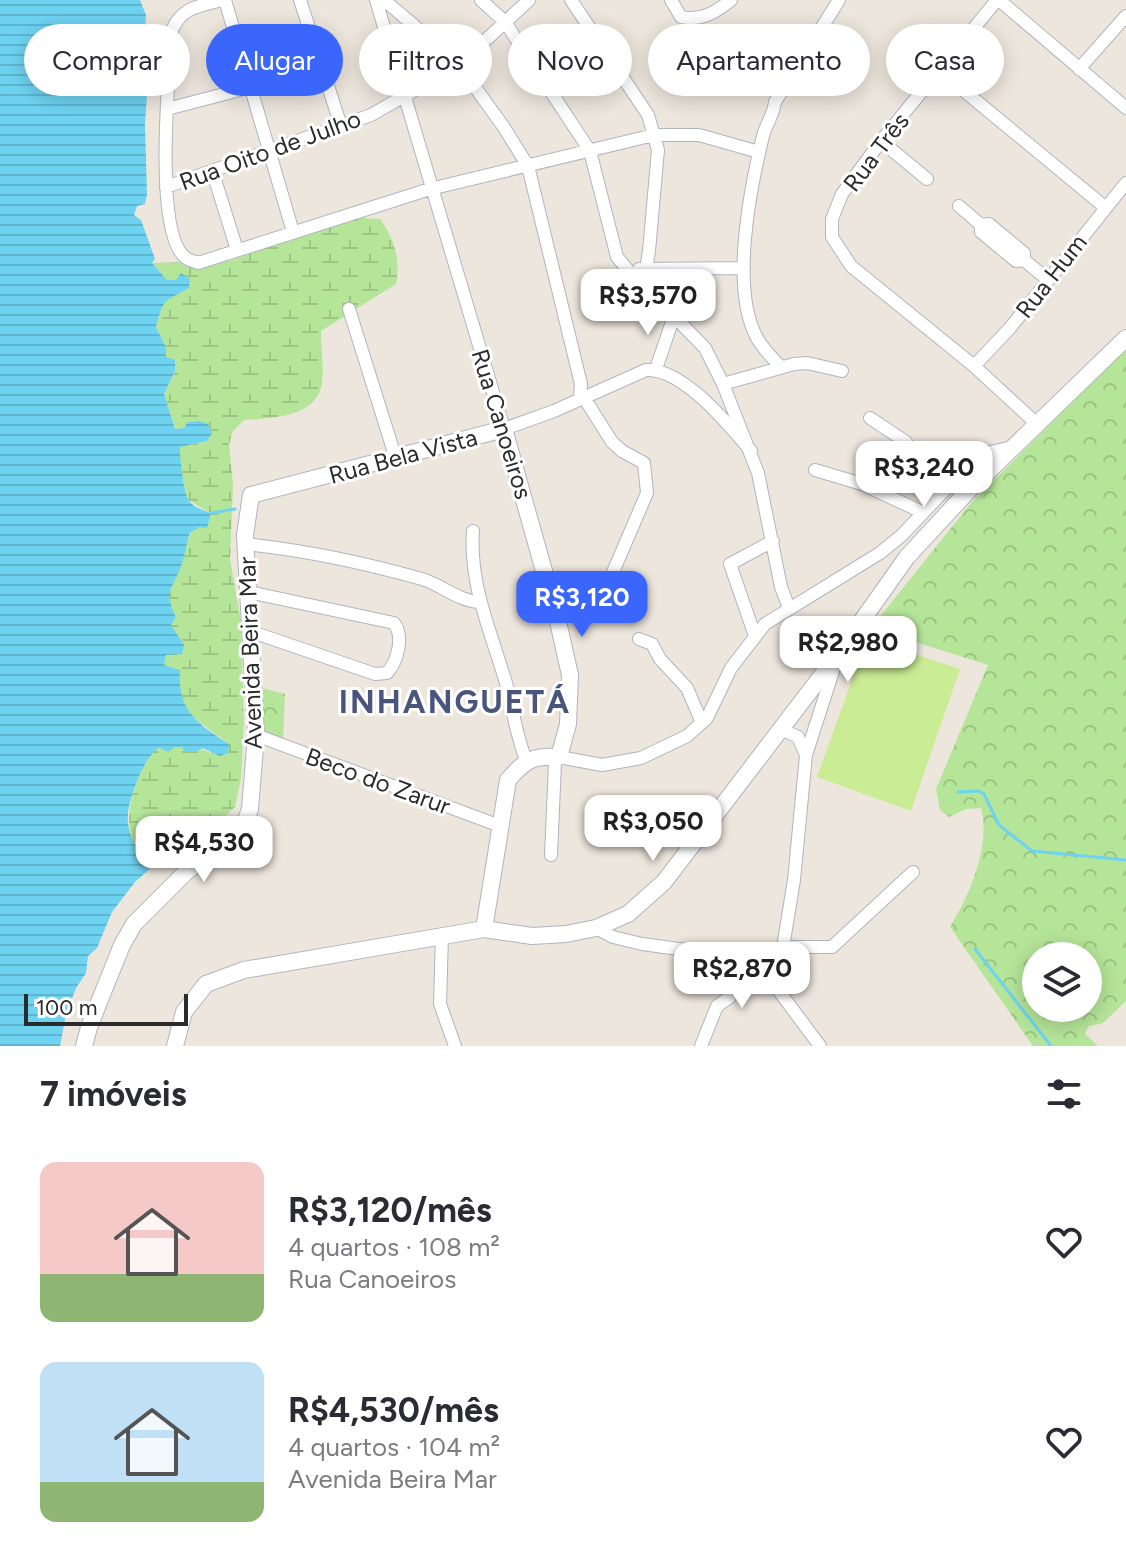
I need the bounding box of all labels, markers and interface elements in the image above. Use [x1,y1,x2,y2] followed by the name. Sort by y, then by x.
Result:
[24,24,190,96] chip: Comprar
[206,24,343,96] chip: Alugar
[359,24,492,96] chip: Filtros
[508,24,632,96] chip: Novo
[648,24,870,96] chip: Apartamento
[886,24,1004,96] chip: Casa
[175,104,365,196] street label: Rua Oito de Julho
[837,107,915,197] street label: Rua Três
[1009,228,1093,324] street label: Rua Hum
[574,269,722,337] pin: R$3,570
[599,279,697,311] text: R$3,570
[465,345,539,503] street label: Rua Canoeiros
[326,422,480,490] street label: Rua Bela Vista
[850,441,998,509] pin: R$3,240
[874,451,974,483] text: R$3,240
[232,556,268,750] street label: Avenida Beira Mar
[508,571,656,639] pin: R$3,120
[534,581,630,613] text: R$3,120
[774,616,922,684] pin: R$2,980
[798,626,898,658] text: R$2,980
[339,683,571,721] district label: INHANGUETÁ
[302,741,454,821] street label: Beco do Zarur
[579,795,727,863] pin: R$3,050
[602,805,704,837] text: R$3,050
[130,816,278,884] pin: R$4,530
[154,826,254,858] text: R$4,530
[668,942,816,1010] pin: R$2,870
[1022,942,1102,1022] map controls
[1022,942,1102,1022] button: layers
[692,952,792,984] text: R$2,870
[24,990,188,1026] scale bar
[36,994,97,1021] text: 100 m
[1042,1072,1086,1116] icon: filters
[40,1074,187,1115] text: 7 imóveis
[288,1190,492,1231] text: R$3,120/mês
[104,1194,200,1290] icon: home
[1042,1220,1086,1264] icon: heart
[288,1231,500,1263] text: 4 quartos · 108 m²
[288,1263,456,1295] text: Rua Canoeiros
[288,1390,499,1431] text: R$4,530/mês
[104,1394,200,1490] icon: home
[1042,1420,1086,1464] icon: heart
[288,1431,500,1463] text: 4 quartos · 104 m²
[288,1463,497,1495] text: Avenida Beira Mar

